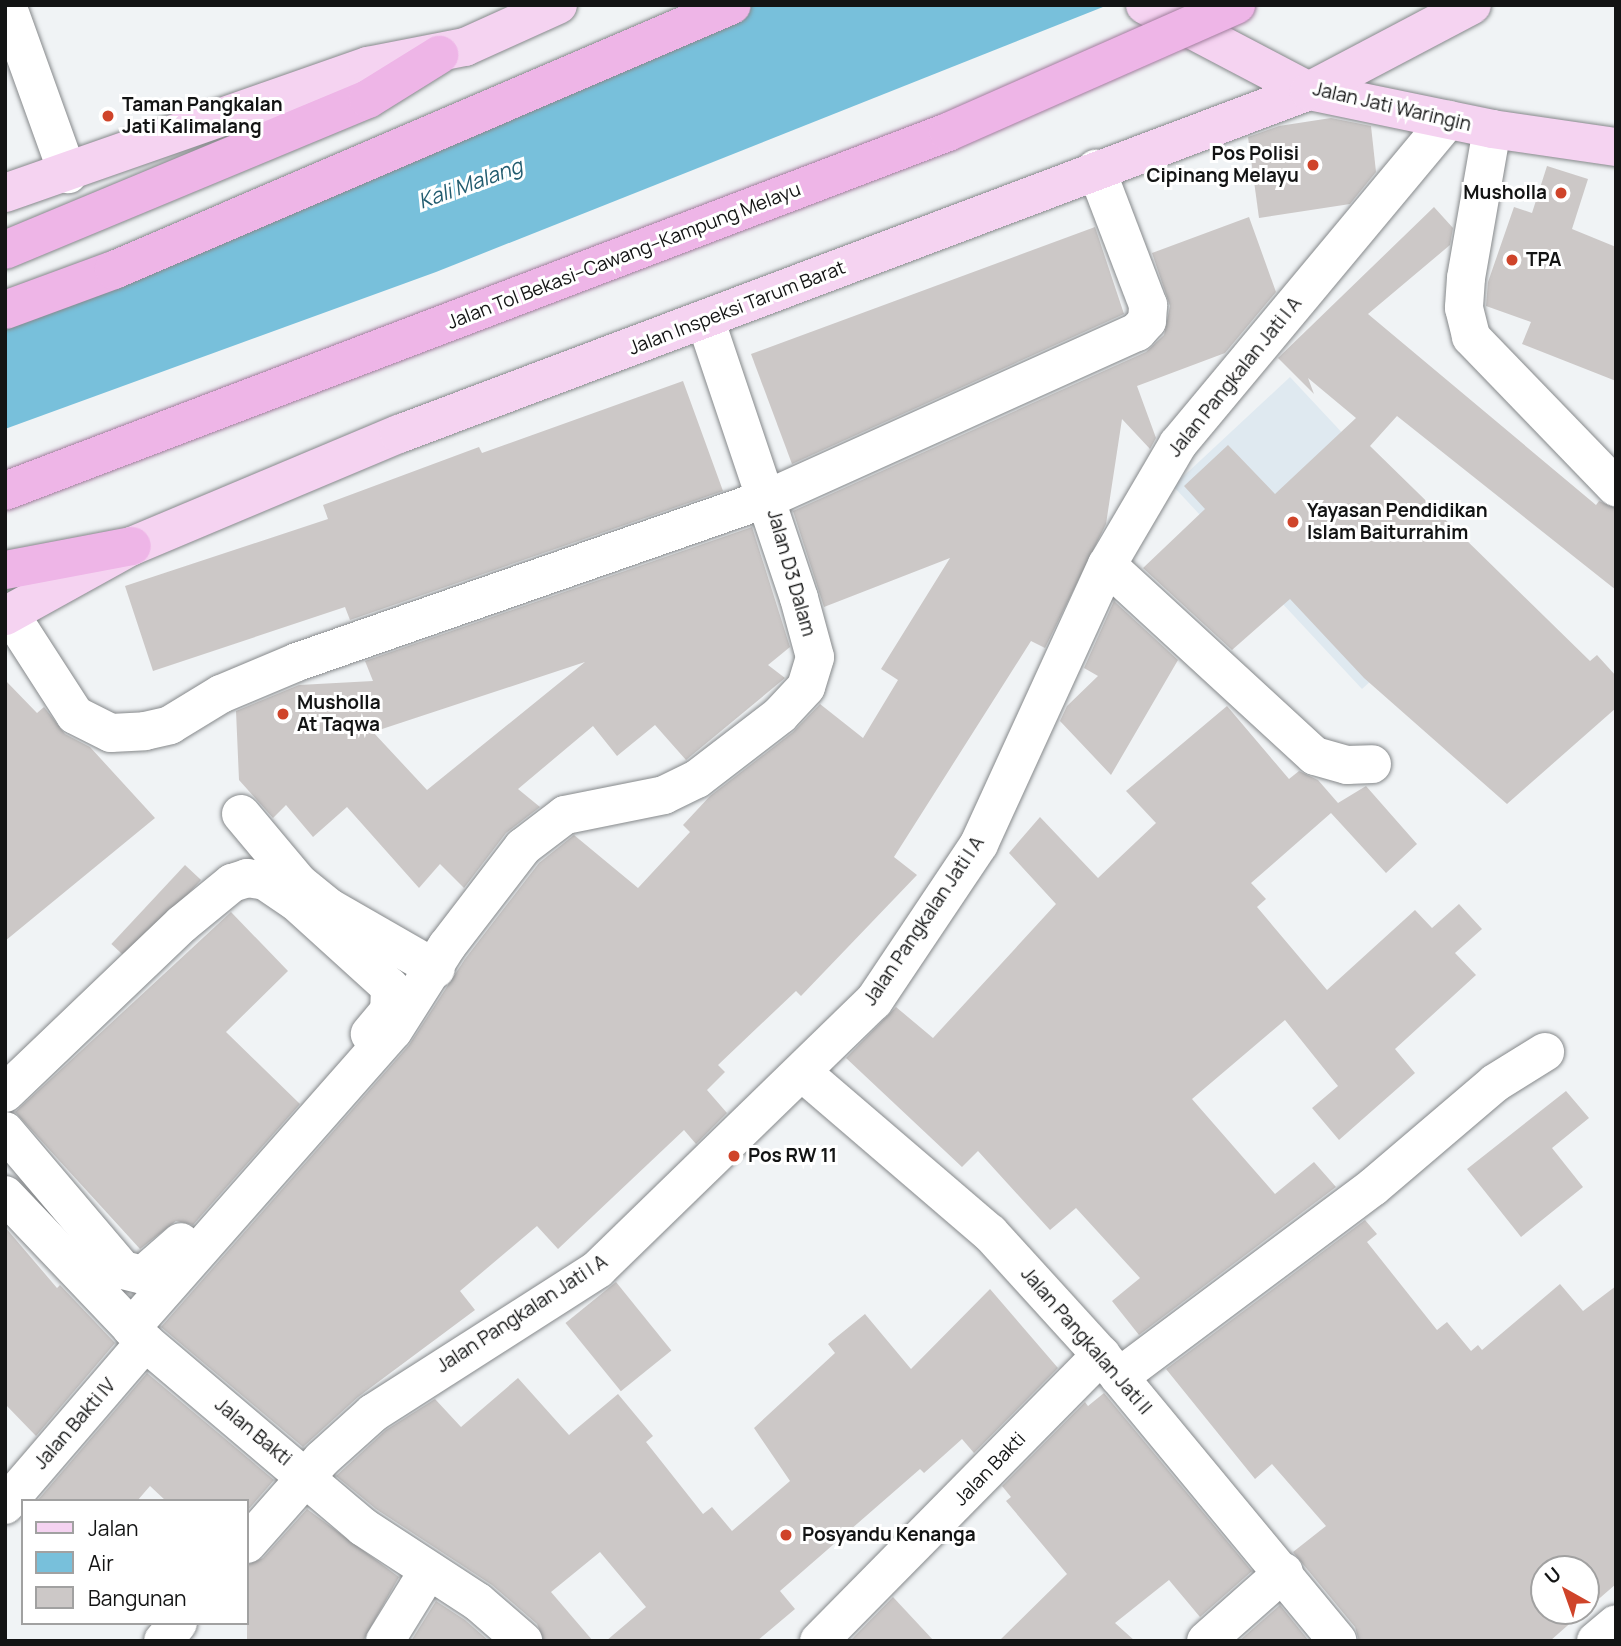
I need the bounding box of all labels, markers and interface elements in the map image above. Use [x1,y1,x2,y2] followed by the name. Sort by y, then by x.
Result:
[1311,78,1473,136] street label: Jalan Jati Waringin
[122,94,283,138] place label: Taman Pangkalan Jati Kalimalang
[100,108,116,124] marker: Taman Pangkalan Jati Kalimalang
[1146,143,1299,187] place label: Pos Polisi Cipinang Melayu
[415,153,525,213] water label: Kali Malang
[1305,157,1321,173] marker: Pos Polisi Cipinang Melayu
[444,178,804,334] street label: Jalan Tol Bekasi–Cawang–Kampung Melayu
[1463,182,1547,204] place label: Musholla
[1553,185,1569,201] marker: Musholla
[1526,249,1561,271] place label: TPA
[1504,252,1520,268] marker: TPA
[625,256,849,360] street label: Jalan Inspeksi Tarum Barat
[1163,292,1307,462] street label: Jalan Pangkalan Jati I A
[1307,500,1488,544] place label: Yayasan Pendidikan Islam Baiturrahim
[762,507,820,639] street label: Jalan D3 Dalam
[1285,514,1301,530] marker: Yayasan Pendidikan Islam Baiturrahim
[297,692,381,736] place label: Musholla At Taqwa
[275,706,291,722] marker: Musholla At Taqwa
[859,832,989,1010] street label: Jalan Pangkalan Jati I A
[748,1145,837,1167] place label: Pos RW 11
[726,1148,742,1164] marker: Pos RW 11
[432,1250,612,1378] street label: Jalan Pangkalan Jati I A
[1016,1263,1156,1419] street label: Jalan Pangkalan Jati II
[29,1374,121,1474] street label: Jalan Bakti IV
[210,1393,296,1471] street label: Jalan Bakti
[949,1428,1031,1510] street label: Jalan Bakti
[21,1499,248,1625] legend
[88,1514,138,1542] text: Jalan
[802,1524,976,1546] place label: Posyandu Kenanga
[776,1525,796,1545] marker: Posyandu Kenanga
[88,1549,114,1577] text: Air
[1530,1555,1600,1625] north arrow
[1539,1561,1566,1590] text: U
[88,1584,187,1612] text: Bangunan

